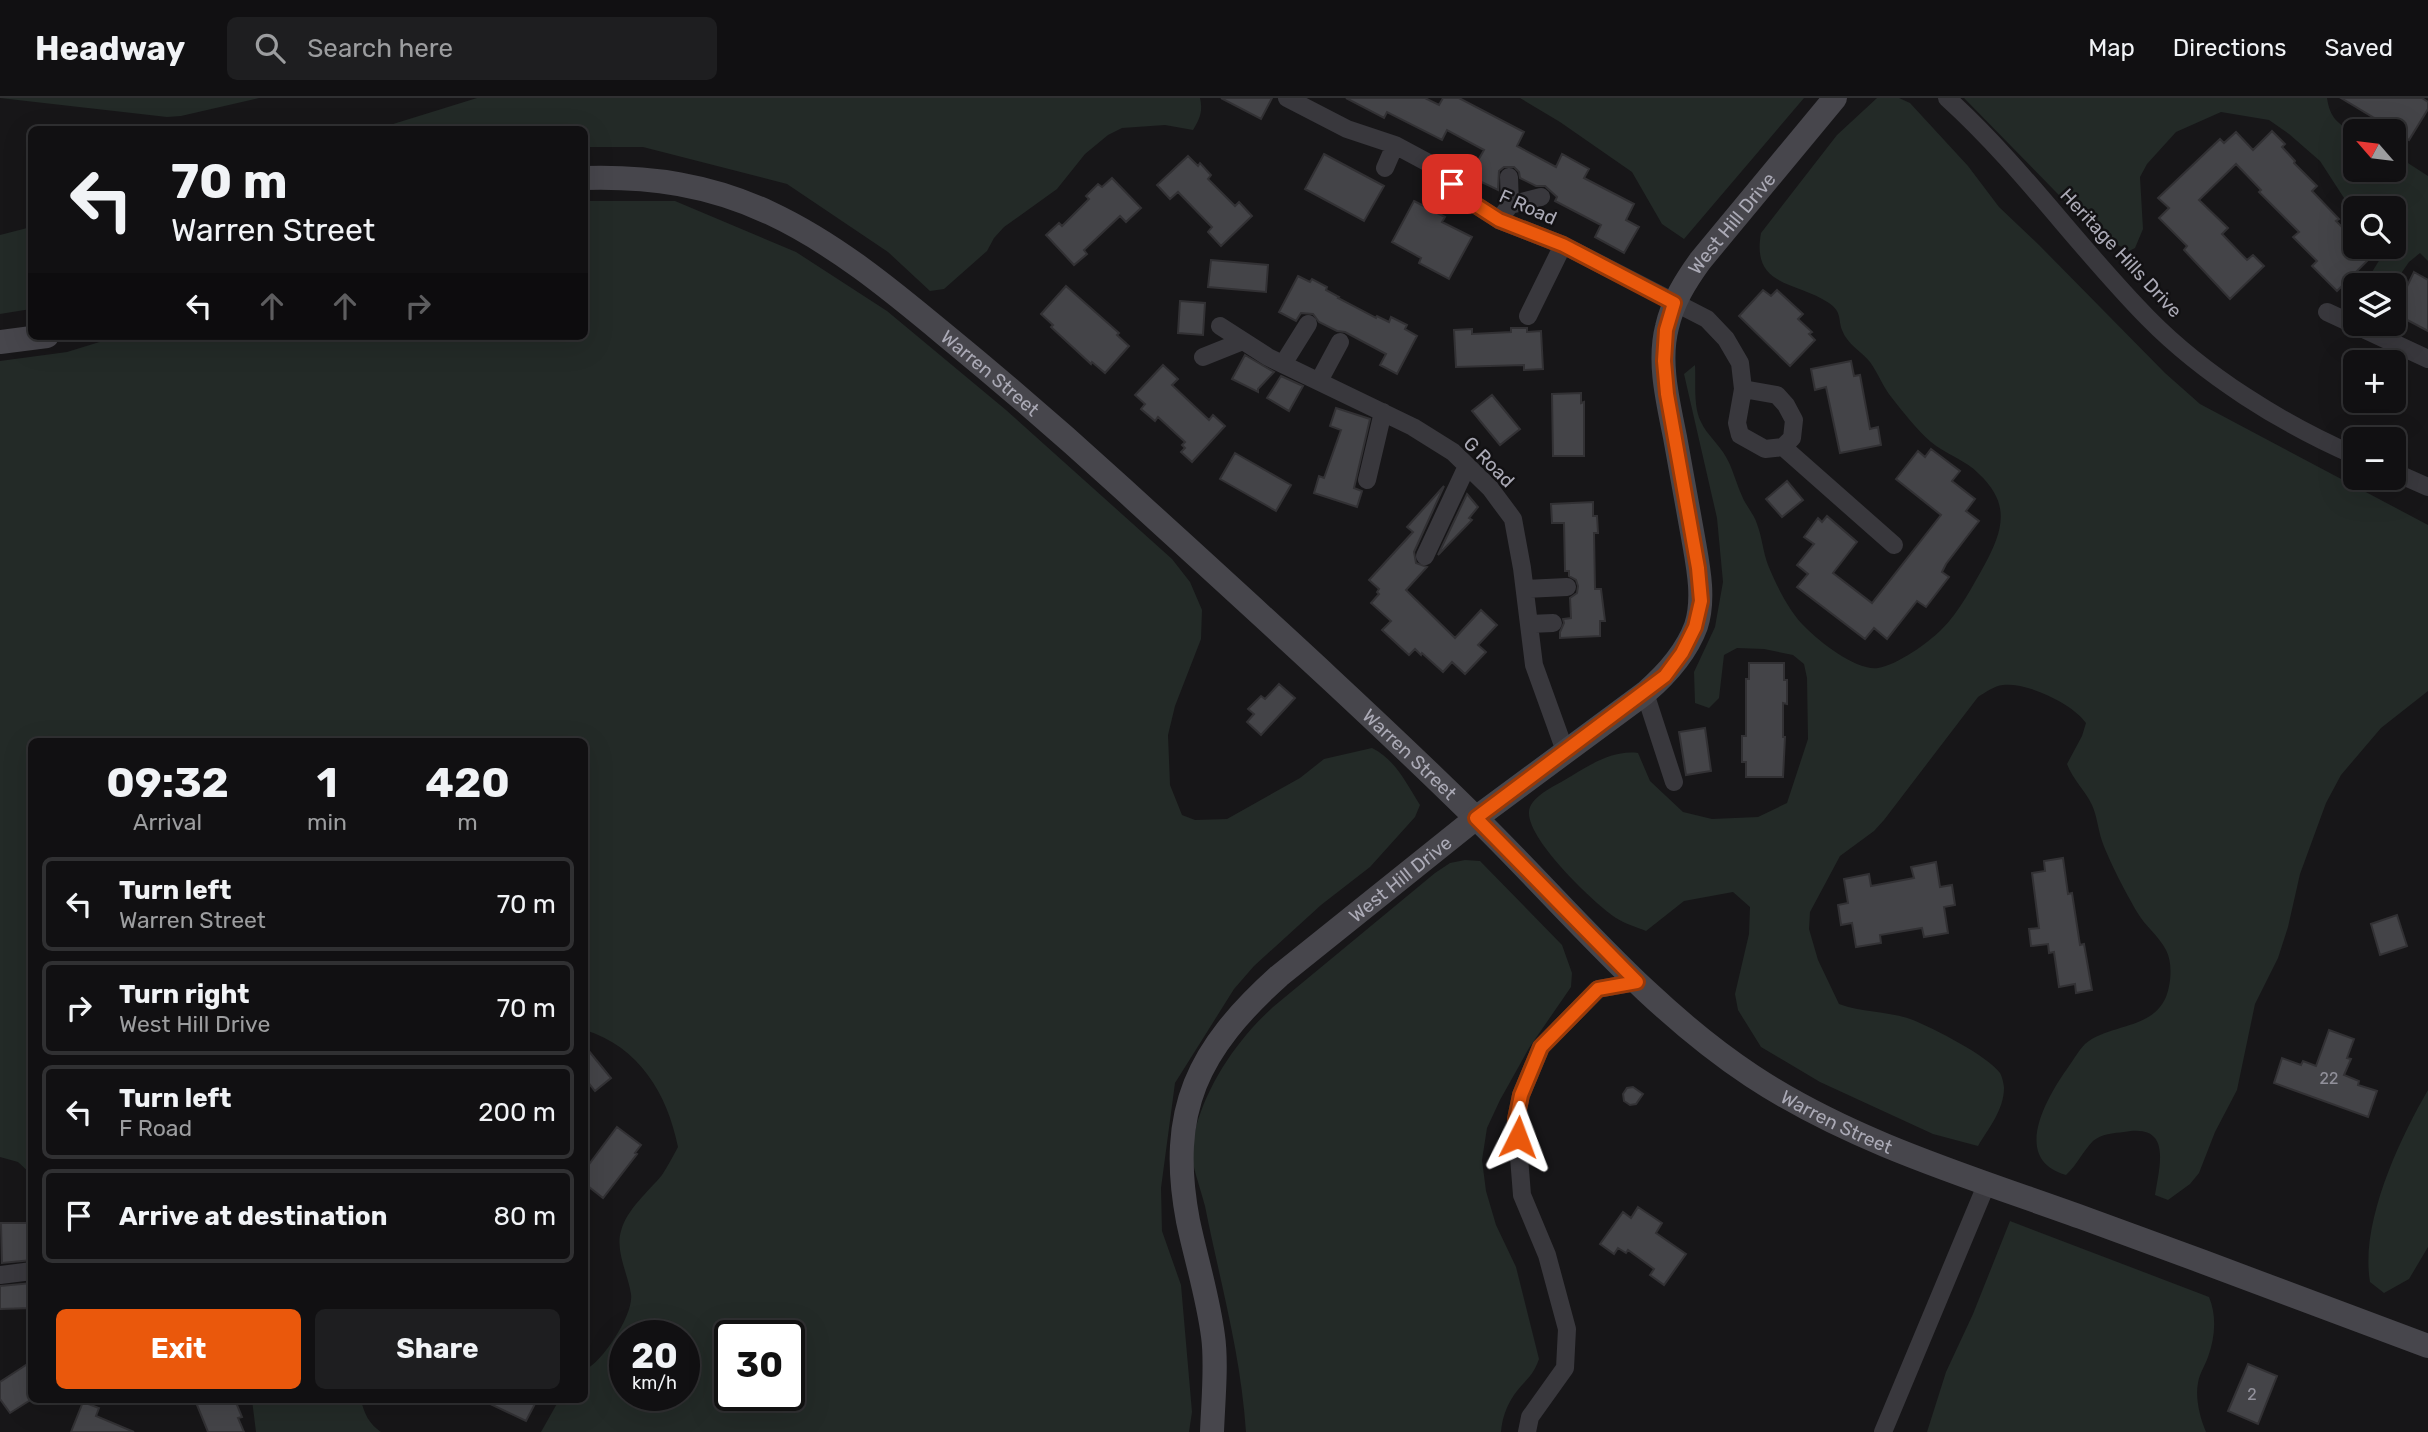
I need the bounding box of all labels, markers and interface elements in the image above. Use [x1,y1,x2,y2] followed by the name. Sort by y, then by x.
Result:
[227,17,717,80] search box
[35,29,185,68] text: Headway
[251,29,289,67] icon: search
[307,33,453,64] text: Search here
[2088,34,2135,62] text: Map
[2173,34,2286,62] text: Directions
[2324,34,2393,62] text: Saved
[2343,119,2406,182] north arrow
[2343,119,2406,490] map controls
[171,152,288,210] text: 70 m
[56,154,147,245] icon: left
[1422,154,1482,214] pin
[1433,165,1471,203] icon: arrive
[1683,168,1780,279] street label: West Hill Drive
[1496,184,1560,230] street label: F Road
[2055,184,2187,322] street label: Heritage Hills Drive
[2343,196,2406,259] button: search
[171,211,375,249] text: Warren Street
[2343,273,2406,336] button: layers
[180,287,218,325] icon: left
[253,287,291,325] icon: ahead
[326,287,364,325] icon: ahead
[399,287,437,325] icon: right
[936,325,1045,421] street label: Warren Street
[2343,350,2406,413] button: +
[2343,427,2406,490] button: −
[1459,432,1519,492] street label: G Road
[1358,704,1462,805] street label: Warren Street
[106,758,229,808] text: 09:32
[317,758,338,808] text: 1
[425,758,510,808] text: 420
[133,808,202,836] text: Arrival
[307,808,347,836] text: min
[457,808,478,836] text: m
[1344,831,1456,927] street label: West Hill Drive
[119,875,231,906] text: Turn left
[60,885,98,923] icon: left
[497,889,556,920] text: 70 m
[119,906,266,934] text: Warren Street
[119,979,249,1010] text: Turn right
[60,989,98,1027] icon: right
[497,993,556,1024] text: 70 m
[119,1010,270,1038] text: West Hill Drive
[2320,1069,2338,1088] house number: 22
[119,1083,231,1114] text: Turn left
[1777,1085,1896,1159] street label: Warren Street
[60,1093,98,1131] icon: left
[478,1097,556,1128] text: 200 m
[1481,1100,1555,1174] position arrow
[119,1114,192,1142] text: F Road
[60,1197,98,1235] icon: arrive
[119,1201,387,1232] text: Arrive at destination
[493,1201,556,1232] text: 80 m
[56,1309,301,1389] button: Exit
[315,1309,560,1389] button: Share
[714,1320,805,1411] speed limit sign: 30
[631,1335,678,1377] text: 20
[632,1372,677,1394] text: km/h
[2247,1385,2257,1404] house number: 2

